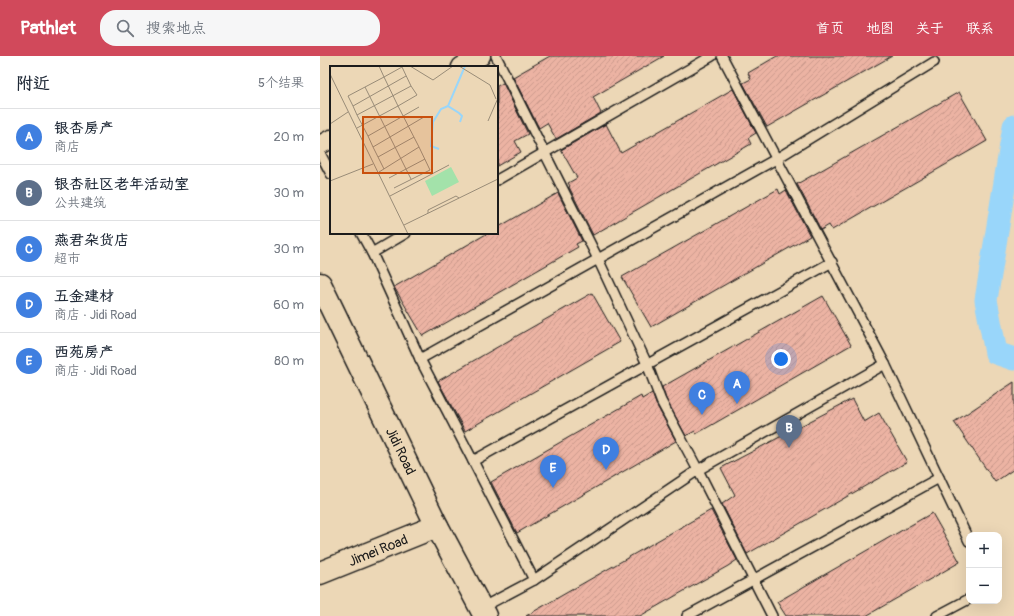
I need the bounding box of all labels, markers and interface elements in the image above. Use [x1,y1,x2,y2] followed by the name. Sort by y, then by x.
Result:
[100,10,380,46] search box
[20,16,76,40] text: Pathlet
[114,17,136,39] icon: search
[146,19,206,38] text: 搜索地点
[816,20,844,37] text: 首页
[866,20,894,37] text: 地图
[916,20,944,37] text: 关于
[966,20,994,37] text: 联系
[330,66,498,234] inset map
[16,73,50,94] text: 附近
[258,75,304,91] text: 5个结果
[54,119,114,138] text: 银杏房产
[25,129,33,145] text: A
[273,129,304,145] text: 20 m
[54,139,80,155] text: 商店
[54,175,189,194] text: 银杏社区老年活动室
[25,185,33,201] text: B
[274,185,304,201] text: 30 m
[54,195,106,211] text: 公共建筑
[54,231,129,250] text: 燕君杂货店
[25,241,33,257] text: C
[274,241,304,257] text: 30 m
[54,251,80,267] text: 超市
[54,287,114,306] text: 五金建材
[25,297,33,313] text: D
[273,297,304,313] text: 60 m
[54,307,137,323] text: 商店 · Jidi Road
[54,343,114,362] text: 西苑房产
[771,349,791,369] your location
[26,353,32,369] text: E
[274,353,304,369] text: 80 m
[54,363,137,379] text: 商店 · Jidi Road
[724,371,750,404] pin: A
[689,382,715,415] pin: C
[776,415,802,448] pin: B
[382,425,419,478] street label: Jidi Road
[593,437,619,470] pin: D
[540,455,566,488] pin: E
[346,531,411,570] street label: Jimei Road
[966,532,1002,604] map controls
[966,532,1002,568] button: +
[966,568,1002,604] button: −

